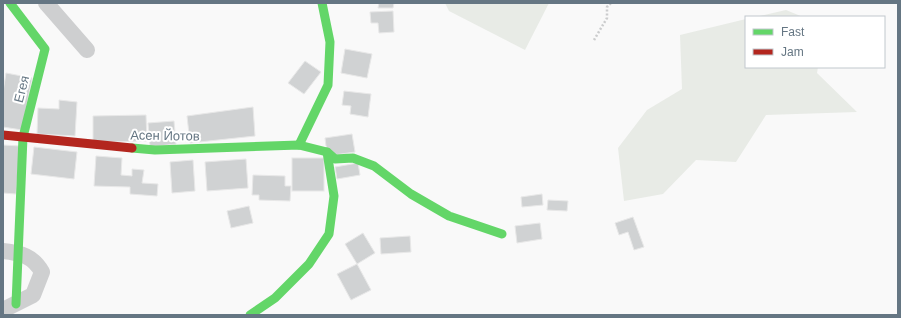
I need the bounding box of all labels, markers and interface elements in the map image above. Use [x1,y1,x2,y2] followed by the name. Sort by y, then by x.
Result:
[745,16,885,68] legend
[781,25,805,39] text: Fast
[781,45,804,59] text: Jam
[11,74,32,104] street label: Егея
[130,127,200,144] street label: Асен Йотов

